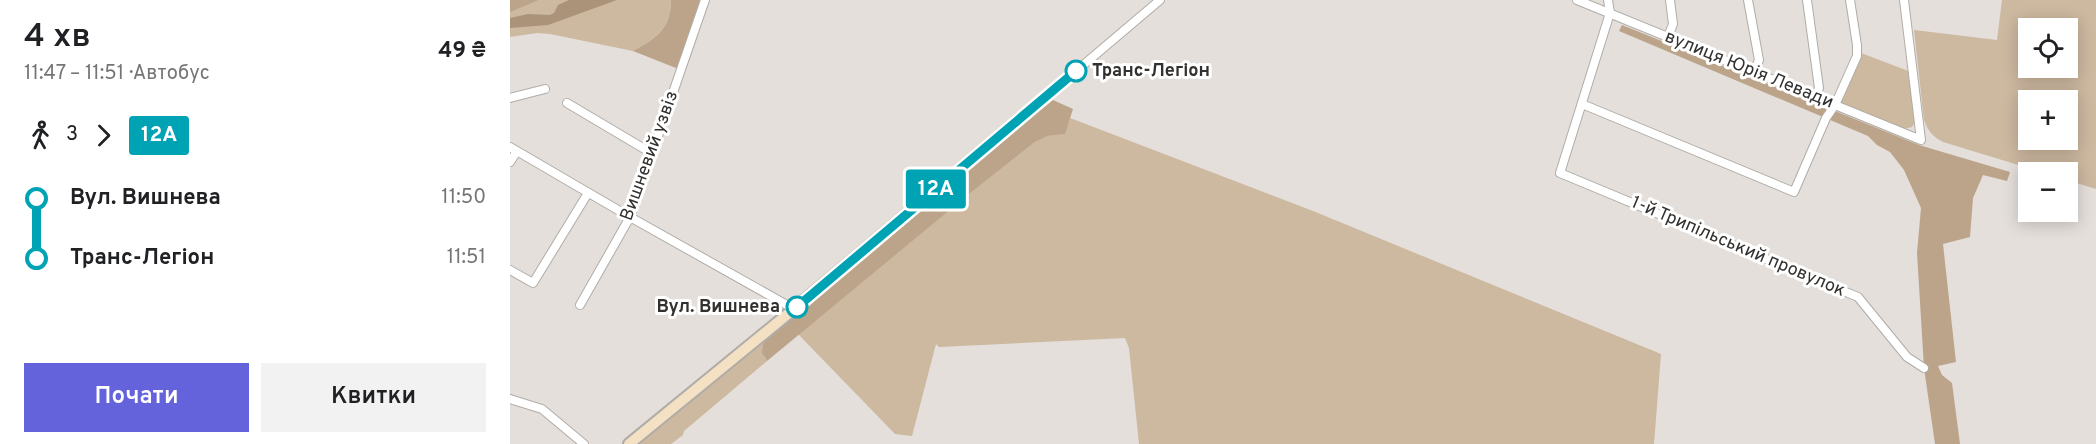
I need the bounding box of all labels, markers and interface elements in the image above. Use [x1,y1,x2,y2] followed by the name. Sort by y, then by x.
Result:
[24,17,91,59] text: 4 хв
[2018,18,2078,222] map controls
[2018,18,2078,78] button: locate
[1661,26,1837,114] street label: вулиця Юрія Левади
[438,38,486,65] text: 49 ₴
[1065,60,1087,82] marker: Транс-Легіон
[1092,60,1210,83] place label: Транс-Легіон
[24,61,210,87] text: 11:47 – 11:51 · Автобус
[616,88,684,224] street label: Вишневий узвіз
[2018,90,2078,150] button: +
[24,119,57,152] icon: walk
[87,119,120,152] icon: forward
[66,122,78,148] text: 3
[141,122,177,149] text: 12А
[2018,162,2078,222] button: −
[902,170,970,208] line badge: 12А
[918,176,954,203] text: 12А
[70,185,221,212] text: Вул. Вишнева
[441,185,486,211] text: 11:50
[1627,191,1849,303] street label: 1-й Трипільський провулок
[70,245,214,272] text: Транс-Легіон
[447,245,486,271] text: 11:51
[657,296,780,319] place label: Вул. Вишнева
[786,296,808,318] marker: Вул. Вишнева
[24,363,249,432] button: Почати
[261,363,486,432] button: Квитки

